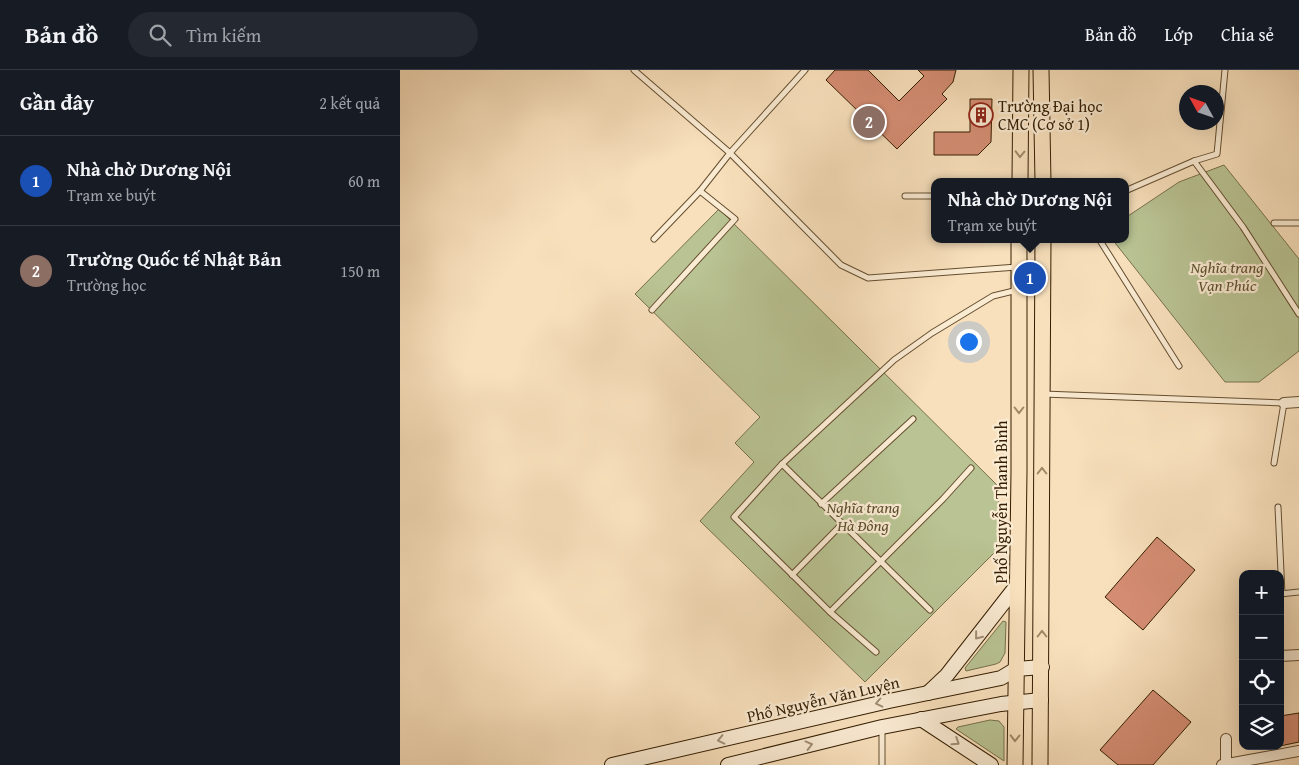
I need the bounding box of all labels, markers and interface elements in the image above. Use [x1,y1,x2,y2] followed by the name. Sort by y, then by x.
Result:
[128,12,478,57] search box
[25,17,98,52] text: Bản đồ
[146,21,174,49] icon: search
[186,21,261,49] text: Tìm kiếm
[1085,21,1137,48] text: Bản đồ
[1165,21,1193,48] text: Lớp
[1221,21,1274,48] text: Chia sẻ
[1179,85,1224,130] north arrow
[20,87,94,118] text: Gần đây
[319,91,380,115] text: 2 kết quả
[998,94,1103,136] place label: Trường Đại học CMC (Cơ sở 1)
[968,102,994,128] building icon: Trường Đại học CMC (Cơ sở 1)
[853,103,885,141] pin: 2
[1015,150,1025,158] one-way arrow
[67,155,232,183] text: Nhà chờ Dương Nội
[32,169,40,193] text: 1
[348,169,380,193] text: 60 m
[931,178,1129,243] popup
[67,183,156,207] text: Trạm xe buýt
[948,185,1112,213] text: Nhà chờ Dương Nội
[948,213,1037,237] text: Trạm xe buýt
[67,245,282,273] text: Trường Quốc tế Nhật Bản
[1189,255,1264,297] park label: Nghĩa trang Vạn Phúc
[32,259,40,283] text: 2
[340,259,380,283] text: 150 m
[1014,259,1046,297] pin: 1
[67,273,146,297] text: Trường học
[956,329,982,355] your location
[1014,406,1024,414] one-way arrow
[989,421,1013,583] street label: Phố Nguyễn Thanh Bình
[1037,467,1047,474] one-way arrow
[825,495,900,537] park label: Nghĩa trang Hà Đông
[1239,570,1284,750] map controls
[1239,570,1284,615] button: +
[1239,615,1284,660] button: −
[1037,629,1047,637] one-way arrow
[974,631,983,640] one-way arrow
[1239,660,1284,705] button: locate
[744,670,902,728] street label: Phố Nguyễn Văn Luyện
[875,698,884,708] one-way arrow
[1239,705,1284,750] button: layers
[717,734,726,745] one-way arrow
[1010,734,1020,742] one-way arrow
[950,736,960,745] one-way arrow
[805,740,814,751] one-way arrow

